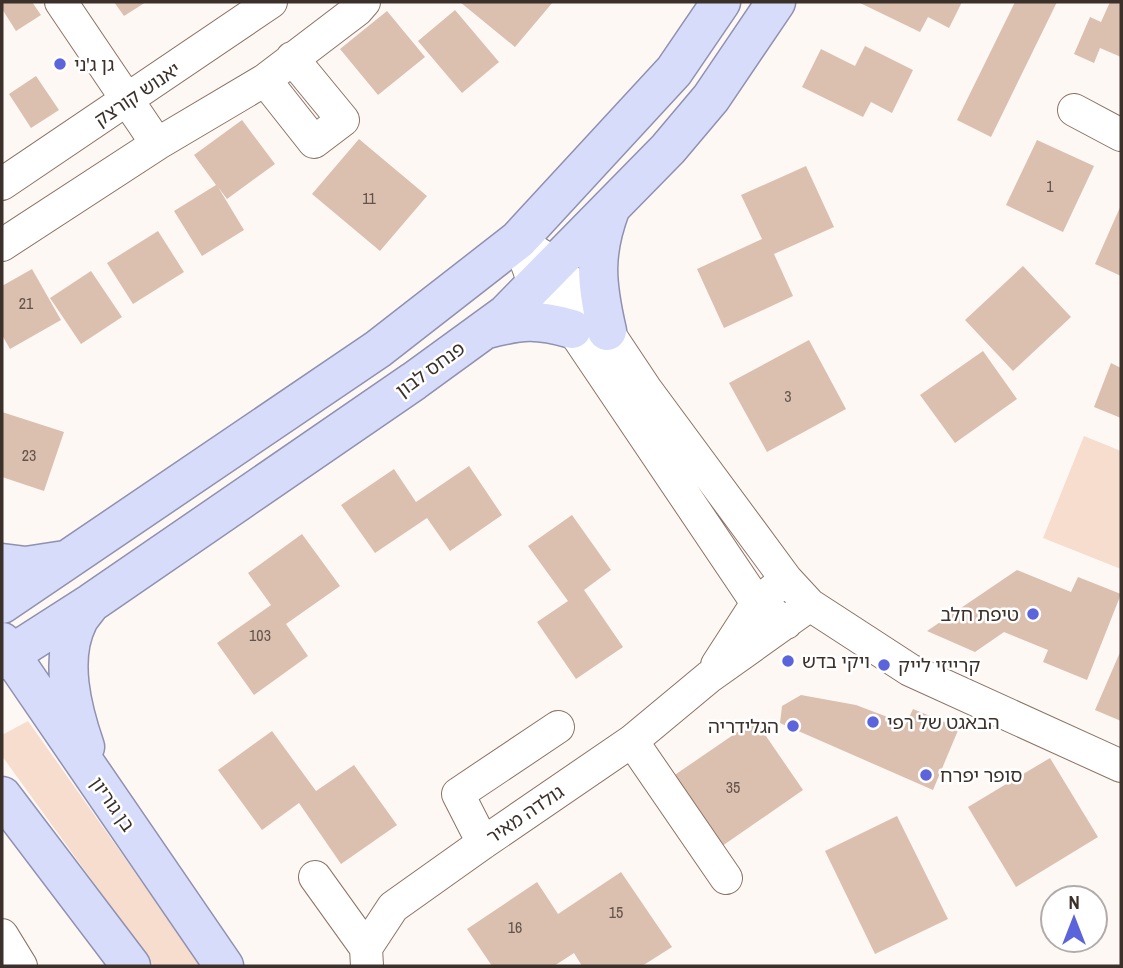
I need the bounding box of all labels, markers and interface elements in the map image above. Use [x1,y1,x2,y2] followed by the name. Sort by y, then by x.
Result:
[74,51,114,77] place label: גן ג'ני
[52,56,68,72] marker: גן ג'ני
[89,56,185,132] street label: יאנוש קורצק
[1046,175,1054,197] house number: 1
[362,187,377,209] house number: 11
[19,292,34,314] house number: 21
[390,335,470,403] street label: פנחס לבון
[784,385,792,407] house number: 3
[22,444,36,466] house number: 23
[940,601,1019,627] place label: טיפת חלב
[1025,606,1041,622] marker: טיפת חלב
[249,624,271,646] house number: 103
[802,648,870,674] place label: ויקי בדש
[898,652,980,678] place label: קרייזי לייק
[780,653,796,669] marker: ויקי בדש
[876,657,892,673] marker: קרייזי לייק
[887,709,1000,735] place label: הבאגט של רפי
[708,713,779,739] place label: הגלידריה
[865,714,881,730] marker: הבאגט של רפי
[785,718,801,734] marker: הגלידריה
[940,762,1022,788] place label: סופר יפרח
[918,767,934,783] marker: סופר יפרח
[85,771,141,837] street label: בן גוריון
[726,776,740,798] house number: 35
[481,779,569,849] street label: גולדה מאיר
[1039,884,1109,954] north arrow
[1068,889,1080,915] text: N
[609,901,623,923] house number: 15
[508,916,522,938] house number: 16

